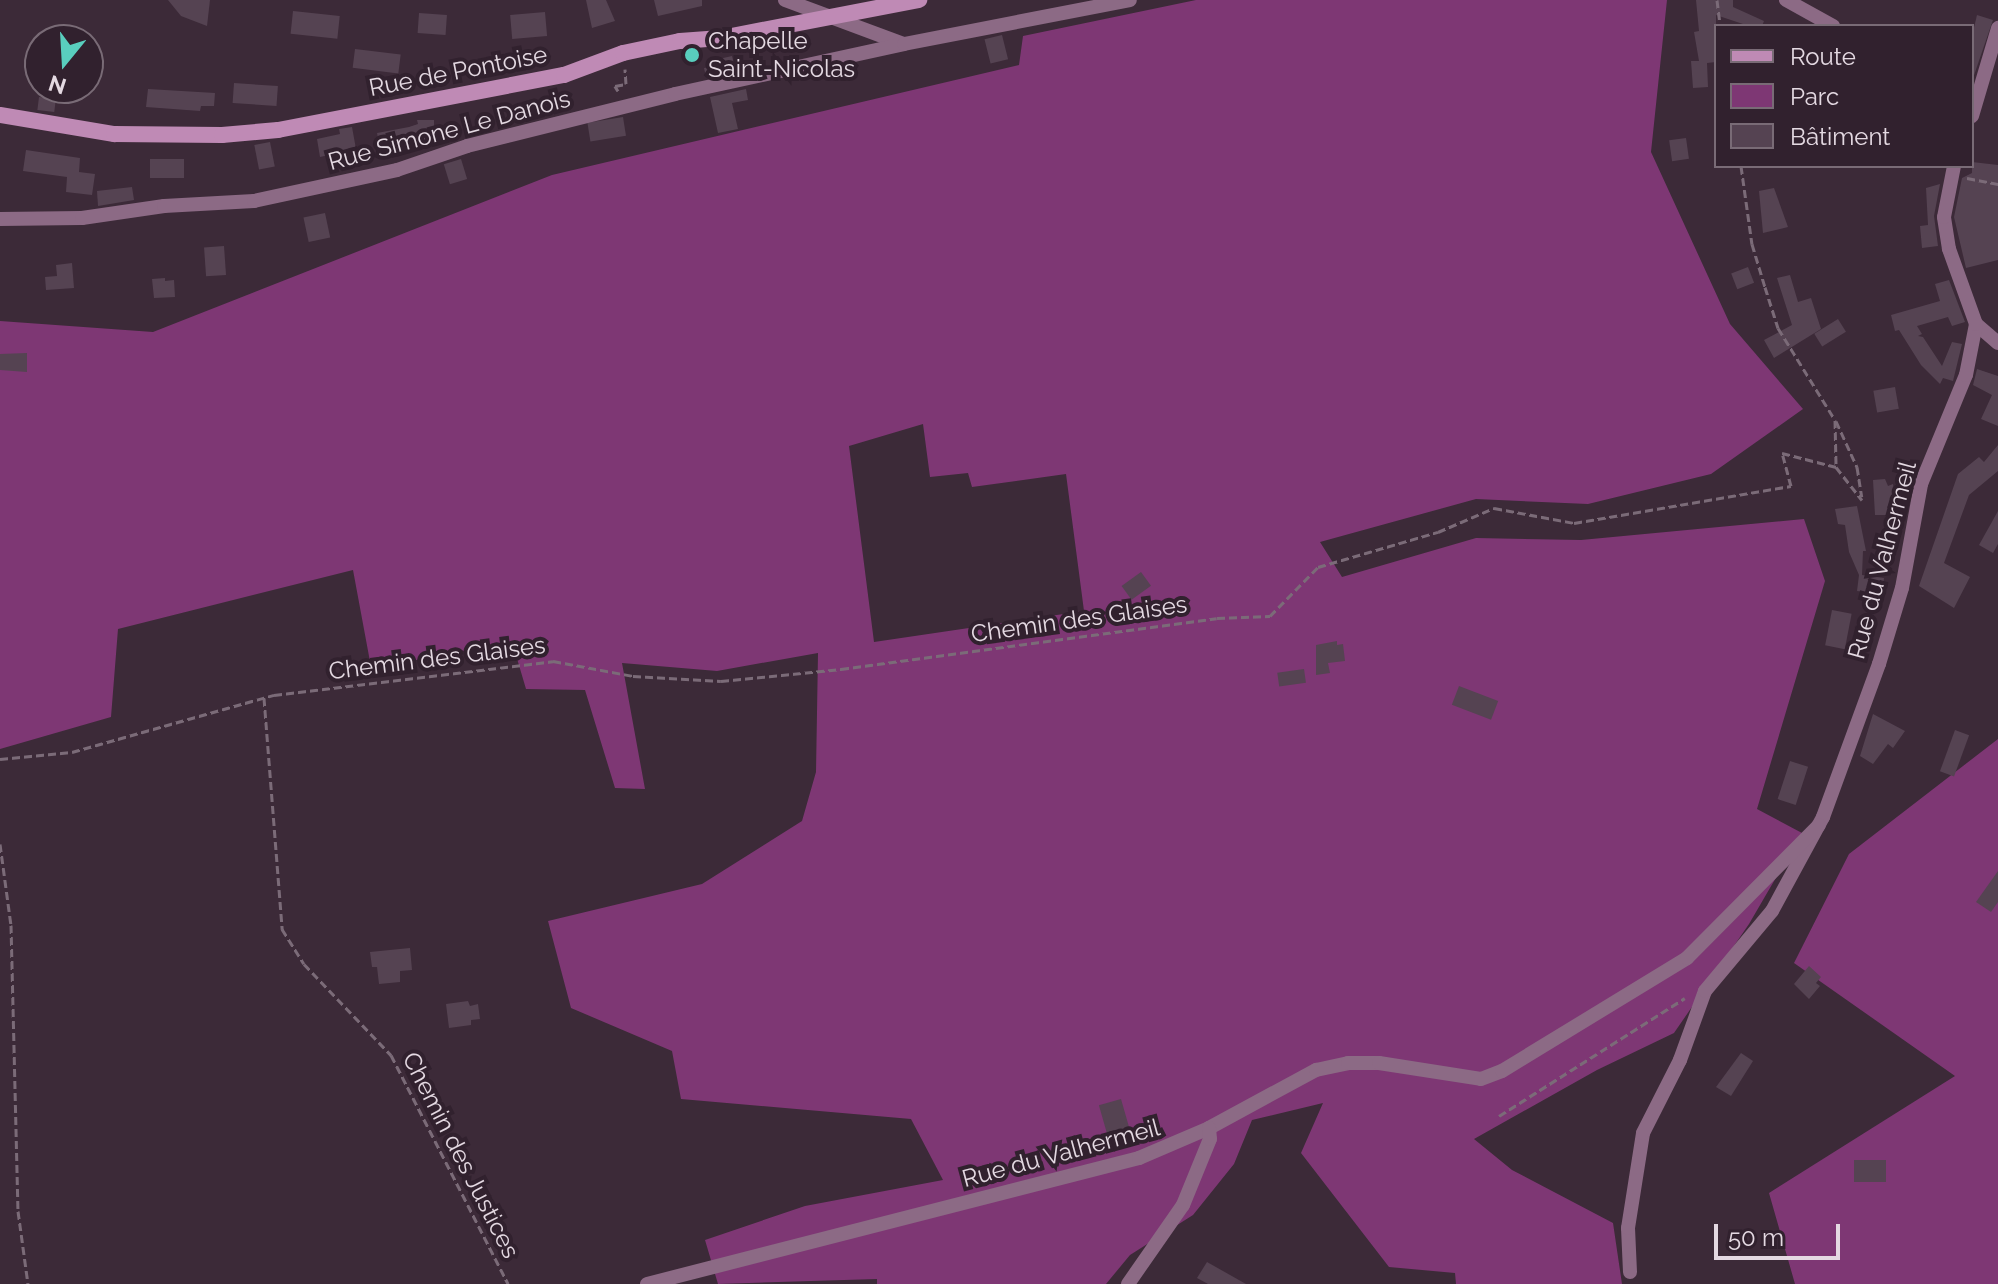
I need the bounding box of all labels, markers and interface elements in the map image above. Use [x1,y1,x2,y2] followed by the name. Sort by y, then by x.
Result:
[24,24,104,104] north arrow
[1714,24,1974,168] legend
[708,27,855,83] place label: Chapelle Saint-Nicolas
[366,40,550,102] street label: Rue de Pontoise
[1790,42,1856,71] text: Route
[683,46,701,64] marker: Chapelle Saint-Nicolas
[45,70,69,100] text: N
[1790,82,1839,111] text: Parc
[325,84,573,176] street label: Rue Simone Le Danois
[1790,122,1890,151] text: Bâtiment
[1842,458,1922,662] street label: Rue du Valhermeil
[969,590,1189,648] street label: Chemin des Glaises
[327,630,547,686] street label: Chemin des Glaises
[396,1047,526,1263] street label: Chemin des Justices
[959,1113,1163,1193] street label: Rue du Valhermeil
[1718,1208,1844,1258] scale bar
[1728,1223,1784,1252] text: 50 m

